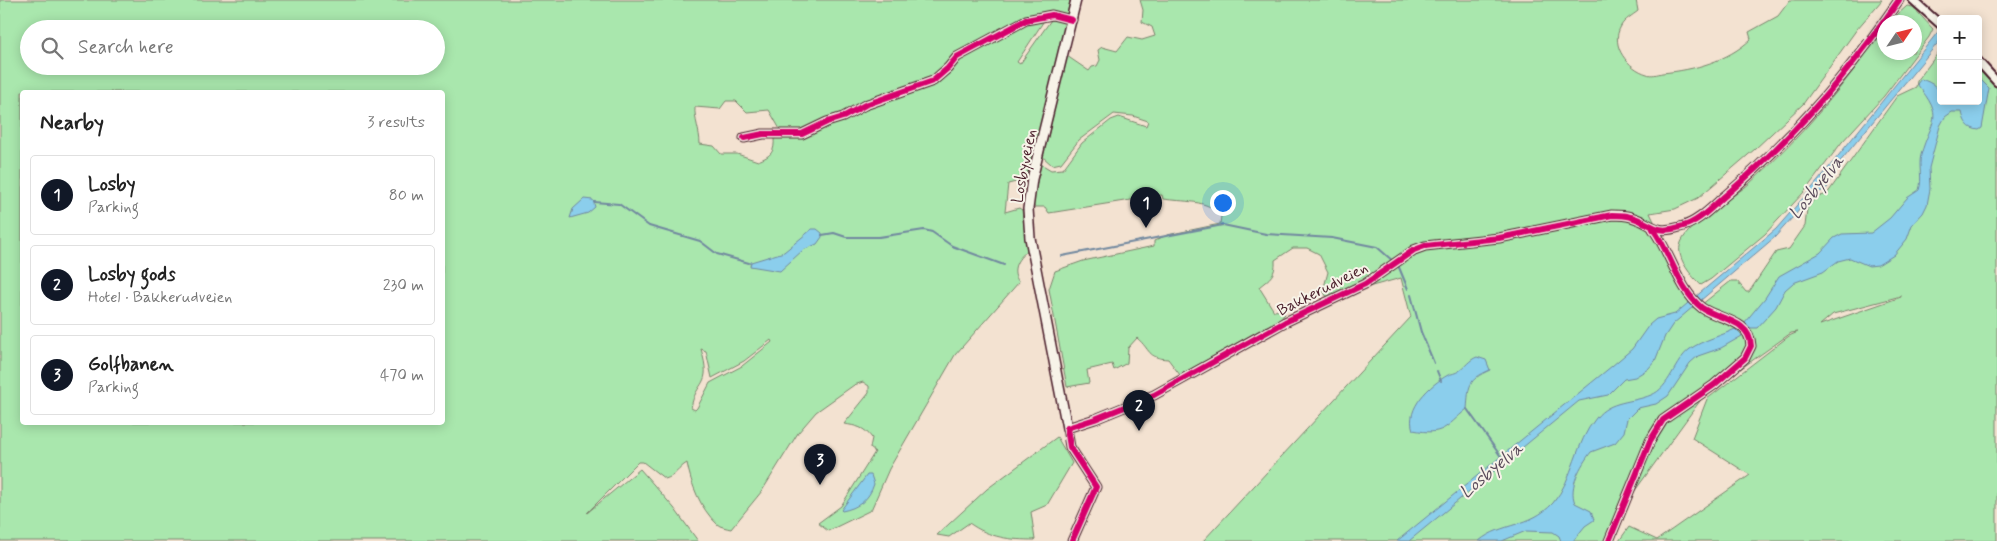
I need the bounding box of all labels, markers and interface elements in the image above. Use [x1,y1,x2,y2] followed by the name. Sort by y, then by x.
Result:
[1877,15,1922,60] north arrow
[1937,15,1982,105] map controls
[1937,15,1982,60] button: +
[20,20,445,75] search box
[38,34,66,62] icon: search
[78,35,174,60] text: Search here
[1937,60,1982,105] button: −
[40,109,104,137] text: Nearby
[367,112,425,133] text: 3 results
[1007,128,1042,205] street label: Losbyveien
[1784,150,1851,225] water label: Losbyelva
[88,172,136,197] text: Losby
[53,185,61,206] text: 1
[389,185,424,206] text: 80 m
[1130,187,1162,228] pin: 1
[1210,190,1236,216] your location
[88,197,139,218] text: Parking
[1274,257,1372,321] street label: Bakkerudveien
[88,262,176,287] text: Losby gods
[53,275,61,296] text: 2
[383,275,424,296] text: 230 m
[88,287,232,308] text: Hotel · Bakkerudveien
[88,352,174,377] text: Golfbanen
[53,365,61,386] text: 3
[380,365,424,386] text: 470 m
[88,377,139,398] text: Parking
[1123,390,1155,431] pin: 2
[1455,436,1529,504] water label: Losbyelva
[804,444,836,485] pin: 3

